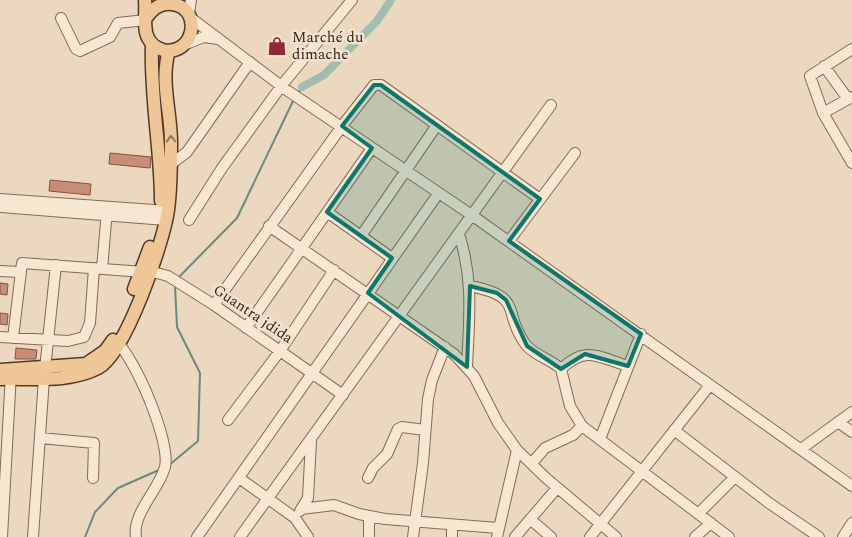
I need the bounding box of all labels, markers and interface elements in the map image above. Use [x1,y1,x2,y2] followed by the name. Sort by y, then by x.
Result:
[292,26,363,66] place label: Marché du dimache
[266,35,288,57] shop icon: Marché du dimache
[166,135,176,142] one-way arrow
[208,279,298,350] street label: Guantra jdida

